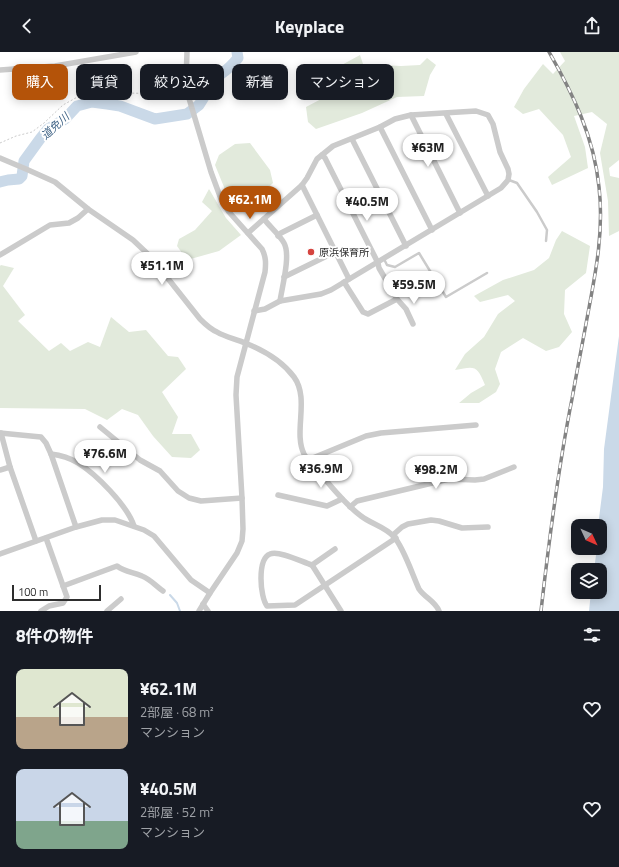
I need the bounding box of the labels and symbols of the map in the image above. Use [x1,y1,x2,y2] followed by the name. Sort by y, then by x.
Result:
[37,108,73,143] water label: 道免川
[404,134,452,168] pin: ¥63M
[217,186,283,220] pin: ¥62.1M
[334,188,400,222] pin: ¥40.5M
[319,245,369,260] place label: 原浜保育所
[306,247,316,257] marker: 原浜保育所
[129,252,195,286] pin: ¥51.1M
[381,271,447,305] pin: ¥59.5M
[72,440,138,474] pin: ¥76.6M
[288,455,354,489] pin: ¥36.9M
[403,456,469,490] pin: ¥98.2M
[571,519,607,555] north arrow
[12,583,101,602] scale bar

